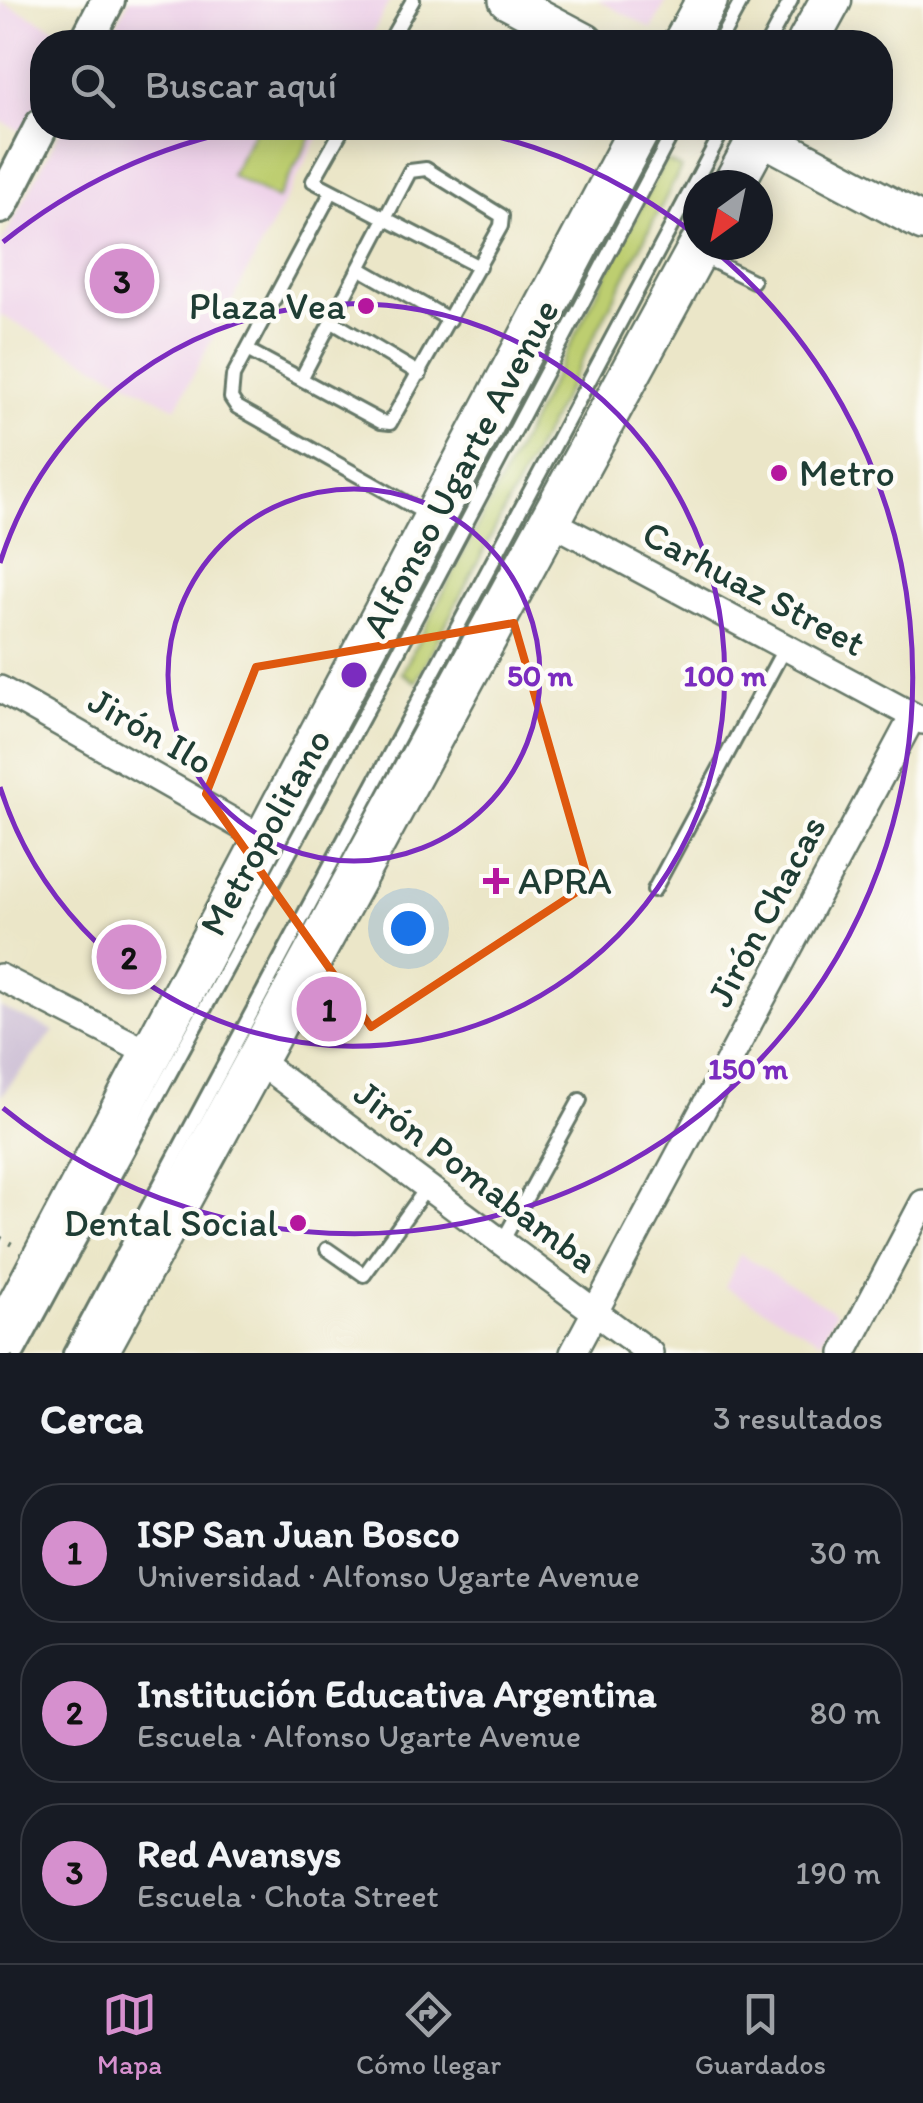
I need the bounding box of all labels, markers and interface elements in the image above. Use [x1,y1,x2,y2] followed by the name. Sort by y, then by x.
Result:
[30,30,893,140] search box
[65,58,120,113] icon: search
[145,62,337,108] text: Buscar aquí
[683,170,773,260] north arrow
[90,244,154,318] pin: 3
[189,283,346,329] place label: Plaza Vea
[351,291,569,645] street label: Alfonso Ugarte Avenue
[355,295,377,317] marker: Plaza Vea
[799,450,895,496] place label: Metro
[768,462,790,484] marker: Metro
[635,510,873,666] street label: Carhuaz Street
[336,657,372,693] centre of rings
[507,657,574,694] text: 50 m
[684,657,767,694] text: 100 m
[81,677,221,785] street label: Jirón Ilo
[189,720,341,944] street label: Metropolitano
[696,808,836,1014] street label: Jirón Chacas
[518,858,612,904] place label: APRA
[483,868,509,894] marker: APRA
[383,903,434,954] your location
[96,920,162,994] pin: 2
[296,972,362,1046] pin: 1
[708,1050,789,1087] text: 150 m
[345,1069,607,1283] street label: Jirón Pomabamba
[63,1200,278,1246] place label: Dental Social
[287,1212,309,1234] marker: Dental Social
[40,1393,144,1444] text: Cerca
[713,1399,883,1437] text: 3 resultados
[137,1511,460,1557] text: ISP San Juan Bosco
[67,1534,82,1572] text: 1
[810,1534,881,1572] text: 30 m
[137,1557,640,1595] text: Universidad · Alfonso Ugarte Avenue
[137,1671,657,1717] text: Institución Educativa Argentina
[66,1694,83,1732] text: 2
[810,1694,881,1732] text: 80 m
[137,1717,581,1755] text: Escuela · Alfonso Ugarte Avenue
[137,1831,341,1877] text: Red Avansys
[66,1854,83,1892] text: 3
[796,1854,881,1892] text: 190 m
[137,1877,439,1915] text: Escuela · Chota Street
[97,1987,162,2081] tab: Mapa
[356,1987,501,2081] tab: Cómo llegar
[695,1987,826,2081] tab: Guardados

